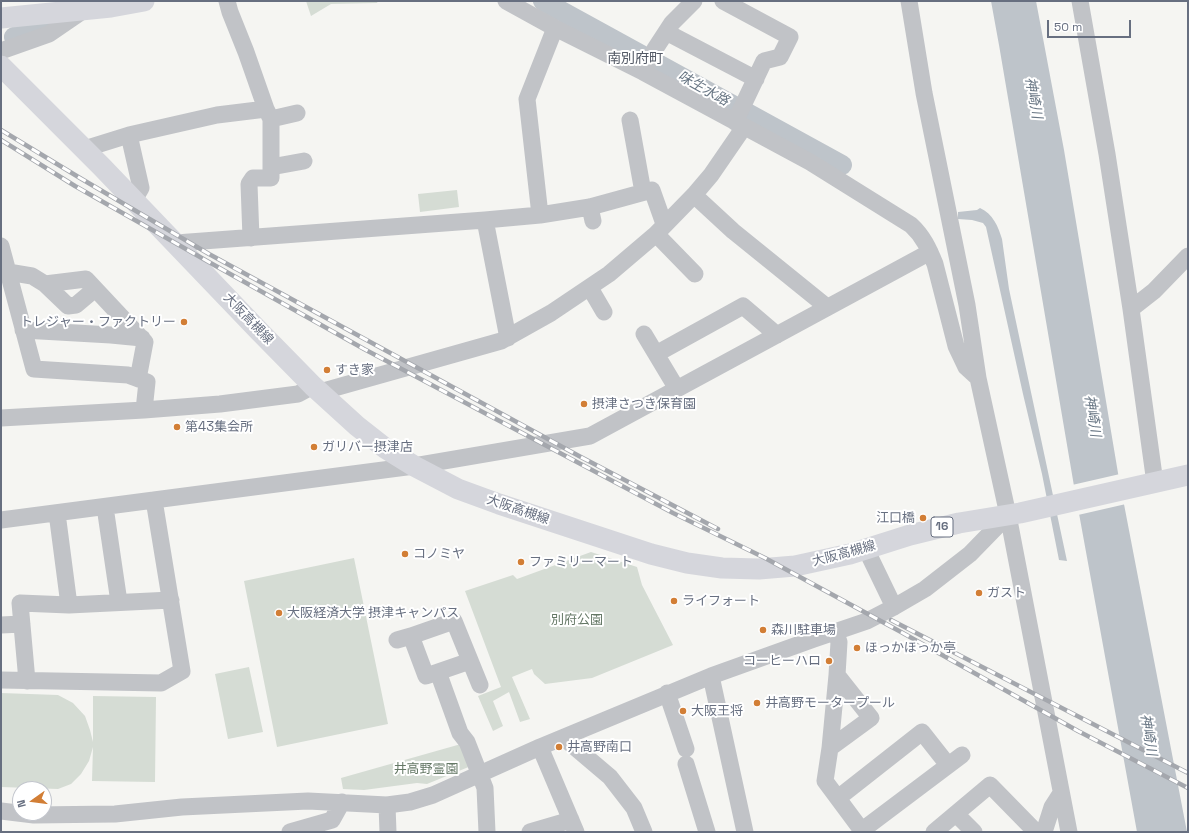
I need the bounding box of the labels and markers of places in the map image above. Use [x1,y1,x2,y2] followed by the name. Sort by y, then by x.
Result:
[20,314,176,330] place label: トレジャー・ファクトリー
[179,317,189,327] marker: トレジャー・ファクトリー
[335,362,374,378] place label: すき家
[322,365,332,375] marker: すき家
[592,396,696,412] place label: 摂津さつき保育園
[579,399,589,409] marker: 摂津さつき保育園
[185,419,253,435] place label: 第43集会所
[172,422,182,432] marker: 第43集会所
[322,439,413,455] place label: ガリバー摂津店
[309,442,319,452] marker: ガリバー摂津店
[876,510,915,526] place label: 江口橋
[918,513,928,523] marker: 江口橋
[413,546,465,562] place label: コノミヤ
[400,549,410,559] marker: コノミヤ
[529,554,633,570] place label: ファミリーマート
[516,557,526,567] marker: ファミリーマート
[987,585,1026,601] place label: ガスト
[974,588,984,598] marker: ガスト
[682,593,760,609] place label: ライフォート
[669,596,679,606] marker: ライフォート
[287,605,459,621] place label: 大阪経済大学 摂津キャンパス
[274,608,284,618] marker: 大阪経済大学 摂津キャンパス
[771,622,836,638] place label: 森川駐車場
[758,625,768,635] marker: 森川駐車場
[865,640,956,656] place label: ほっかほっか亭
[852,643,862,653] marker: ほっかほっか亭
[743,653,821,669] place label: コーヒーハロ
[824,656,834,666] marker: コーヒーハロ
[765,695,895,711] place label: 井高野モータープール
[752,698,762,708] marker: 井高野モータープール
[691,703,743,719] place label: 大阪王将
[678,706,688,716] marker: 大阪王将
[567,739,632,755] place label: 井高野南口
[554,742,564,752] marker: 井高野南口

